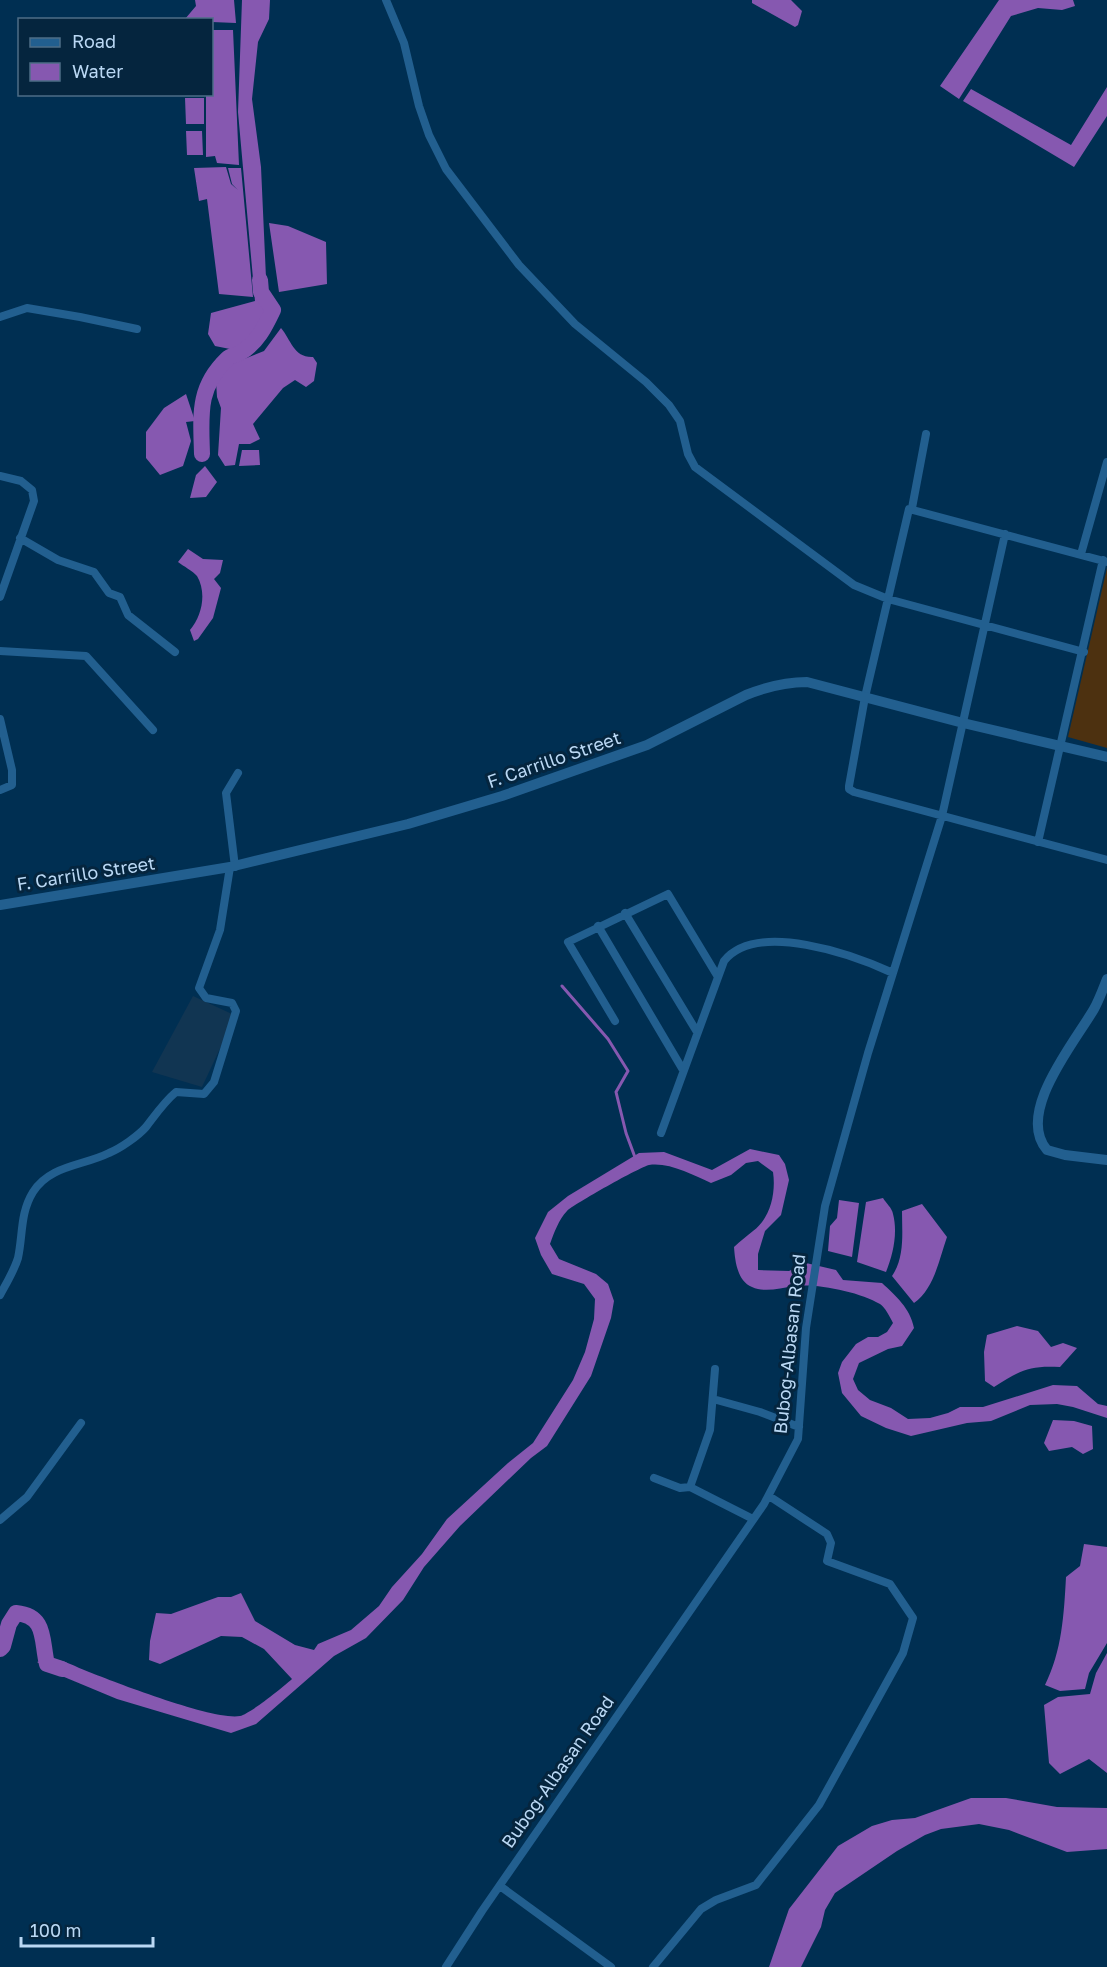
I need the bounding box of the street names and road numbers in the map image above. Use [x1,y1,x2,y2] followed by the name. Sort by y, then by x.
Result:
[484,726,623,792] street label: F. Carrillo Street
[15,851,157,895] street label: F. Carrillo Street
[769,1253,809,1435] street label: Bubog-Albasan Road
[496,1691,618,1852] street label: Bubog-Albasan Road

